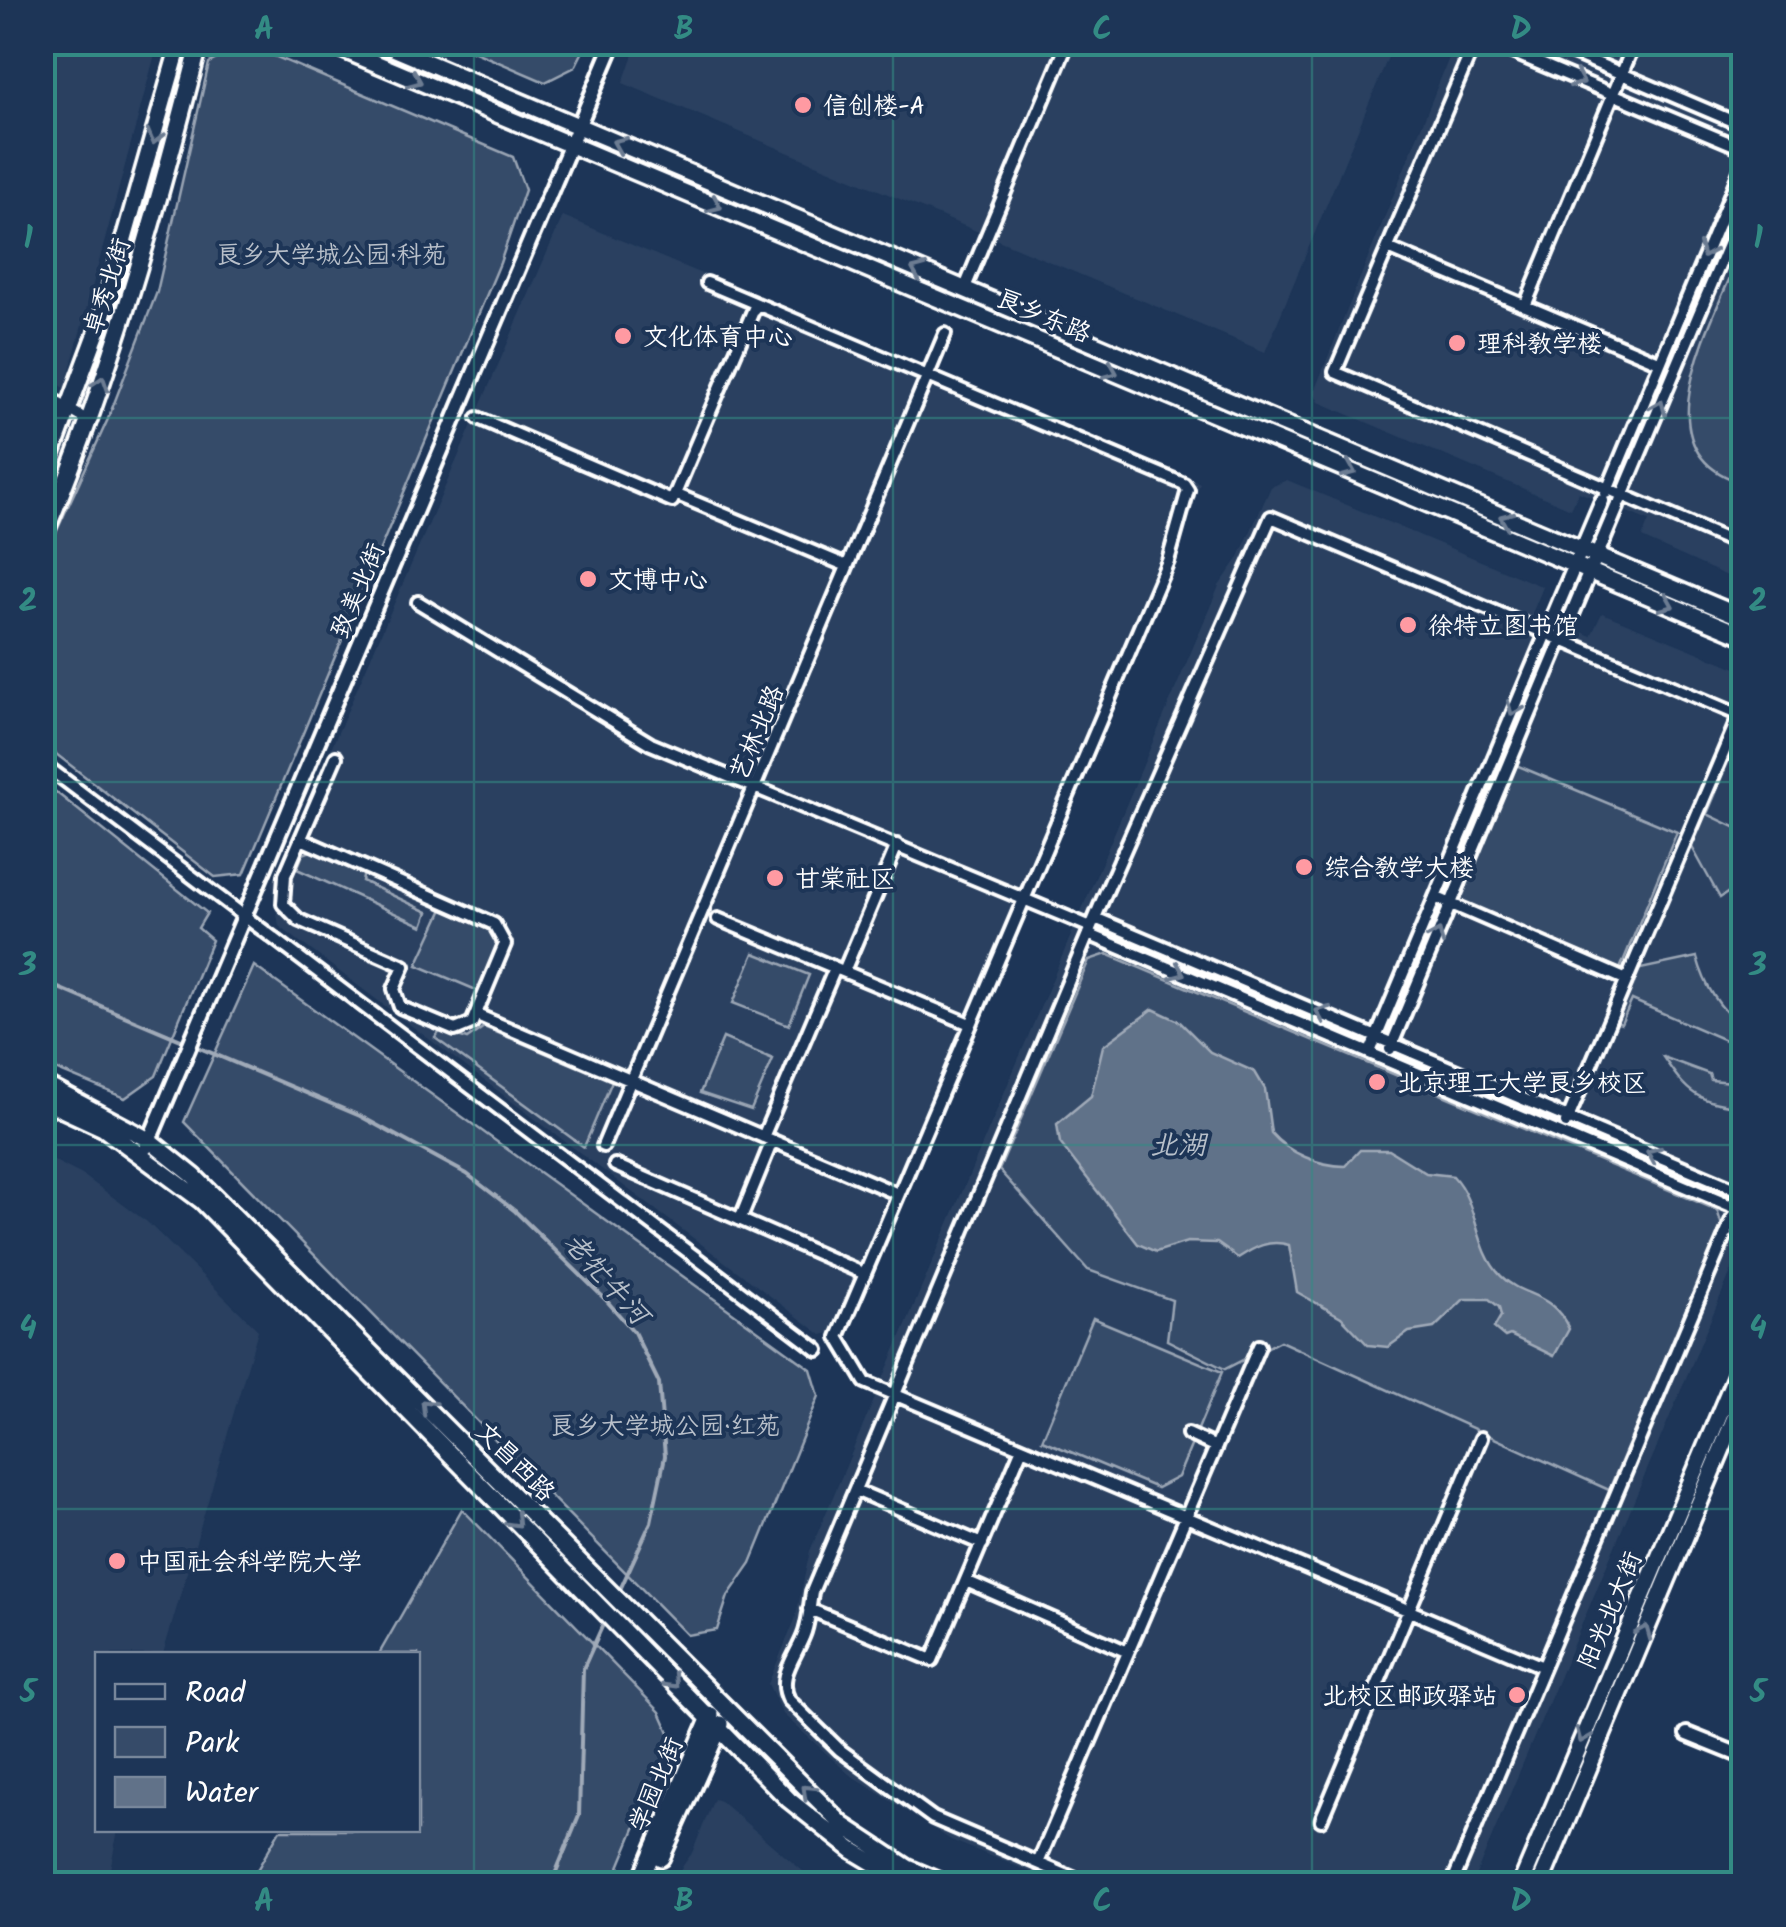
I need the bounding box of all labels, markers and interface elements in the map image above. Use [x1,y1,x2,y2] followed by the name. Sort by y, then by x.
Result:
[254,5,274,56] text: A
[674,5,694,56] text: B
[1092,5,1112,56] text: C
[1510,5,1532,56] text: D
[404,68,422,88] one-way arrow
[1568,68,1586,88] one-way arrow
[823,87,925,127] place label: 信创楼-A
[792,94,814,116] marker: 信创楼-A
[146,128,167,145] one-way arrow
[611,136,629,156] one-way arrow
[704,193,722,213] one-way arrow
[23,214,33,265] text: 1
[1753,214,1763,265] text: 1
[73,233,142,340] street label: 卓秀北街
[216,236,446,276] park label: 良乡大学城公园·科苑
[1697,242,1717,259] one-way arrow
[910,262,928,282] one-way arrow
[989,279,1097,355] street label: 良乡东路
[643,318,793,358] place label: 文化体育中心
[612,325,634,347] marker: 文化体育中心
[1477,325,1602,365] place label: 理科教学楼
[1446,332,1468,354] marker: 理科教学楼
[1102,359,1119,379] one-way arrow
[89,375,110,392] one-way arrow
[1647,399,1667,417] one-way arrow
[1340,459,1357,479] one-way arrow
[1498,511,1516,531] one-way arrow
[321,537,397,645] street label: 致美北街
[608,561,708,601] place label: 文博中心
[577,568,599,590] marker: 文博中心
[19,577,37,628] text: 2
[1749,577,1767,628] text: 2
[1656,592,1674,612] one-way arrow
[1428,607,1578,647] place label: 徐特立图书馆
[1397,614,1419,636] marker: 徐特立图书馆
[720,679,796,787] street label: 艺林北路
[1506,699,1526,717] one-way arrow
[1324,849,1474,889] place label: 综合教学大楼
[1293,856,1315,878] marker: 综合教学大楼
[795,860,895,900] place label: 甘棠社区
[764,867,786,889] marker: 甘棠社区
[1425,929,1445,947] one-way arrow
[18,941,37,992] text: 3
[1748,941,1767,992] text: 3
[1168,960,1186,980] one-way arrow
[1314,1005,1332,1025] one-way arrow
[1397,1064,1647,1104] place label: 北京理工大学良乡校区
[1366,1071,1388,1093] marker: 北京理工大学良乡校区
[1150,1124,1209,1169] water label: 北湖
[1645,1145,1663,1165] one-way arrow
[551,1223,662,1339] water label: 老牤牛河
[19,1304,37,1355] text: 4
[1749,1304,1767,1355] text: 4
[421,1400,439,1418] one-way arrow
[550,1407,780,1447] park label: 良乡大学城公园·红苑
[465,1413,564,1512] street label: 文昌西路
[503,1510,521,1528] one-way arrow
[137,1543,362,1583] place label: 中国社会科学院大学
[1568,1545,1654,1676] street label: 阳光北大街
[106,1550,128,1572] marker: 中国社会科学院大学
[1632,1625,1652,1642] one-way arrow
[95,1652,420,1832] legend
[19,1668,39,1719] text: 5
[1749,1668,1769,1719] text: 5
[185,1670,246,1718] text: Road
[661,1671,679,1689] one-way arrow
[1322,1677,1497,1717] place label: 北校区邮政驿站
[1506,1684,1528,1706] marker: 北校区邮政驿站
[185,1720,240,1768] text: Park
[1575,1726,1595,1744] one-way arrow
[619,1731,695,1839] street label: 学园北街
[185,1770,260,1818] text: Water
[802,1785,820,1803] one-way arrow
[254,1877,274,1927] text: A
[674,1877,694,1927] text: B
[1092,1877,1112,1927] text: C
[1510,1877,1532,1927] text: D

